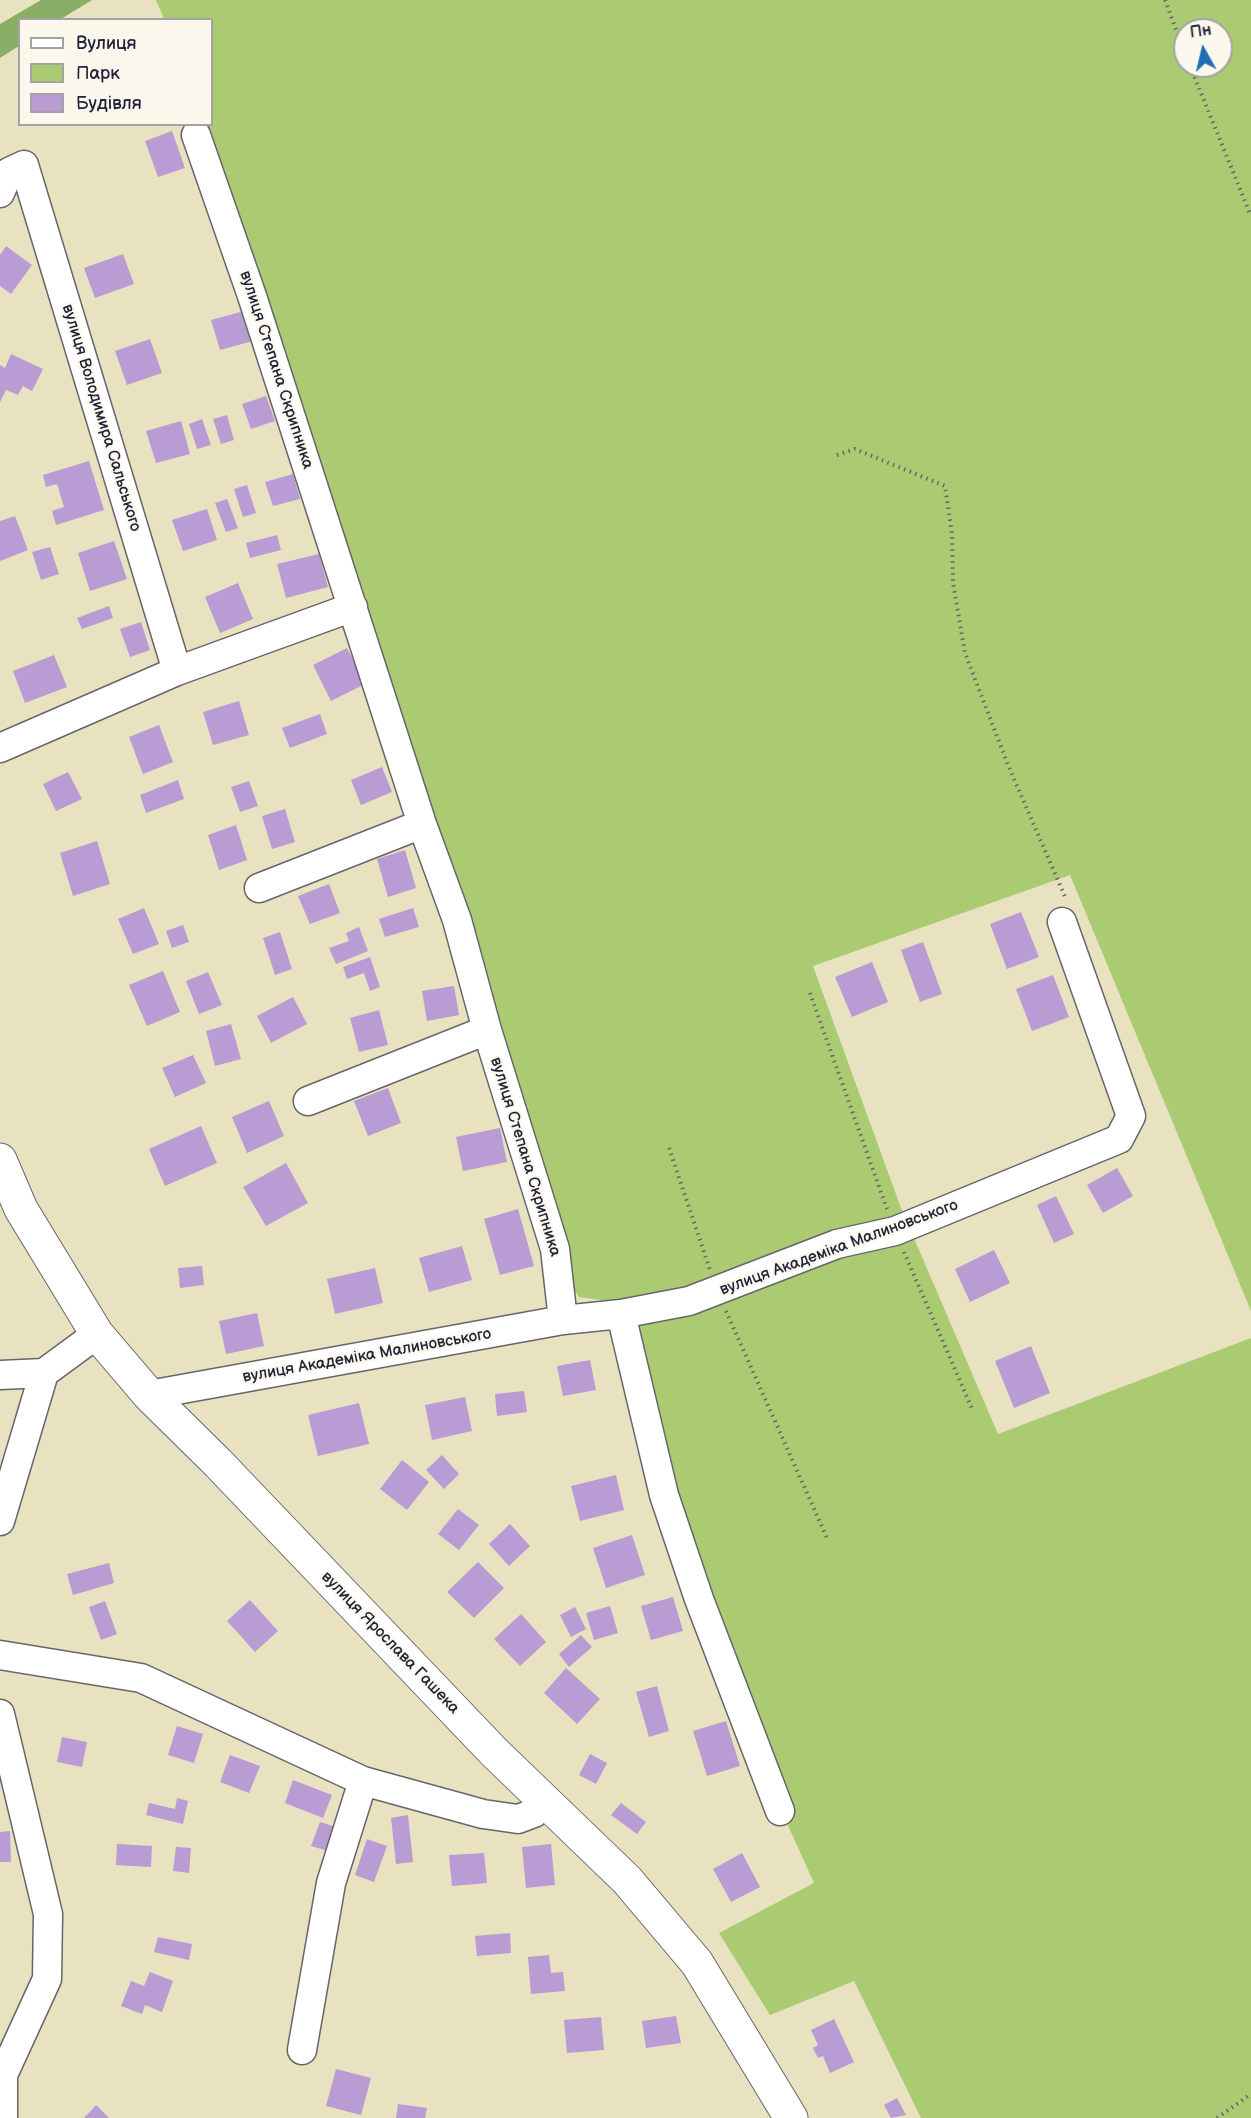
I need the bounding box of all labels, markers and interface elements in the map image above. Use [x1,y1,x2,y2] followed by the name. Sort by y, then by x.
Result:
[18,18,213,126] legend
[1173,18,1233,78] north arrow
[1189,21,1213,43] text: Пн
[76,33,137,54] text: Вулиця
[76,63,120,84] text: Парк
[76,93,142,114] text: Будівля
[235,268,317,472] street label: вулиця Степана Скрипника
[57,302,145,534] street label: вулиця Володимира Сальського
[486,1055,564,1259] street label: вулиця Степана Скрипника
[717,1196,961,1300] street label: вулиця Академіка Малиновського
[241,1325,493,1387] street label: вулиця Академіка Малиновського
[317,1568,463,1718] street label: вулиця Ярослава Гашека

